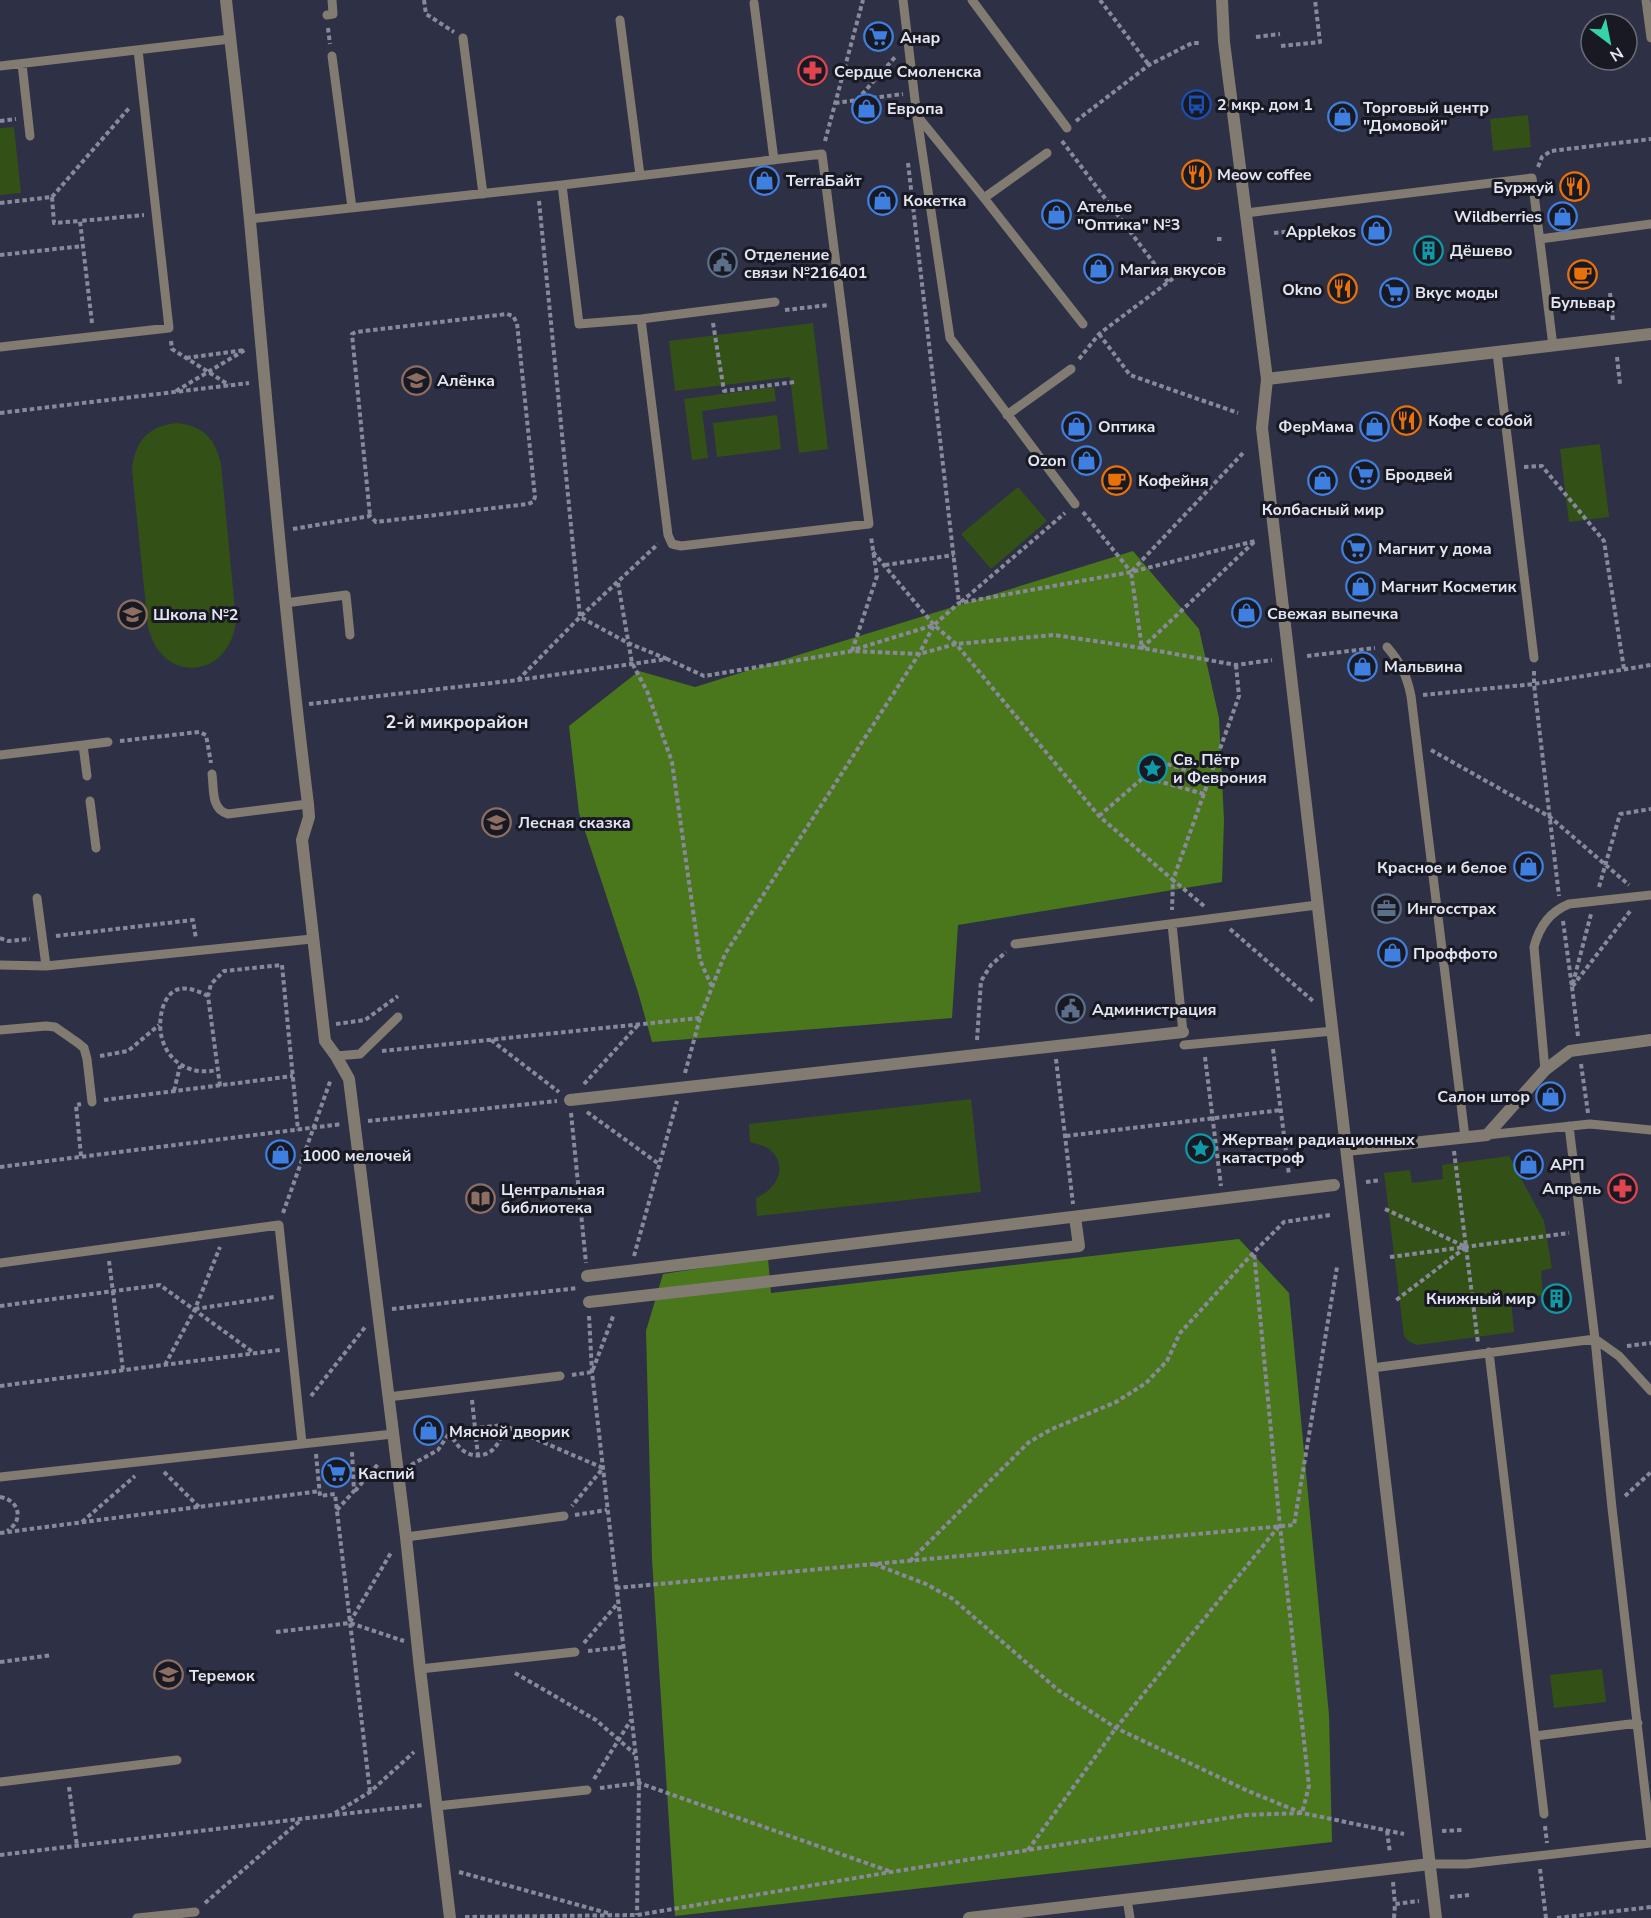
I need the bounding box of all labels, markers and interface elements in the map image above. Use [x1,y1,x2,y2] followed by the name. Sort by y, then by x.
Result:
[1579,12,1639,72] north arrow
[863,21,895,53] supermarket icon: Анар
[900,27,941,49] place label: Анар
[1606,41,1627,66] text: N
[797,55,829,87] pharmacy icon: Сердце Смоленска
[834,61,981,83] place label: Сердце Смоленска
[1180,88,1212,120] bus stop icon: 2 мкр. дом 1
[850,92,882,124] shop icon: Европа
[1217,94,1313,116] place label: 2 мкр. дом 1
[1363,97,1489,137] place label: Торговый центр "Домовой"
[887,98,944,120] place label: Европа
[1326,100,1358,132] shop icon: Торговый центр "Домовой"
[1180,158,1212,190] restaurant icon: Meow coffee
[749,164,781,196] shop icon: TerraБайт
[1217,164,1312,186] place label: Meow coffee
[786,170,862,192] place label: TerraБайт
[1559,171,1591,203] restaurant icon: Буржуй
[1493,177,1554,199] place label: Буржуй
[866,184,898,216] shop icon: Кокетка
[903,190,966,212] place label: Кокетка
[1077,196,1180,236] place label: Ателье "Оптика" №3
[1040,199,1072,231] shop icon: Ателье "Оптика" №3
[1547,200,1579,232] shop icon: Wildberries
[1454,206,1542,228] place label: Wildberries
[1361,215,1393,247] shop icon: Applekos
[1286,221,1356,243] place label: Applekos
[1413,234,1445,266] building icon: Дёшево
[1450,240,1512,262] place label: Дёшево
[744,244,867,284] place label: Отделение связи №216401
[707,247,739,279] public building icon: Отделение связи №216401
[1083,253,1115,285] shop icon: Магия вкусов
[1567,258,1599,290] cafe icon: Бульвар
[1120,259,1226,281] place label: Магия вкусов
[1327,273,1359,305] restaurant icon: Okno
[1378,276,1410,308] supermarket icon: Вкус моды
[1282,279,1322,301] place label: Okno
[1415,282,1498,304] place label: Вкус моды
[1550,292,1616,314] place label: Бульвар
[400,364,432,396] school or university icon: Алёнка
[437,370,495,392] place label: Алёнка
[1391,404,1423,436] restaurant icon: Кофе с собой
[1061,410,1093,442] shop icon: Оптика
[1359,410,1391,442] shop icon: ФерМама
[1428,410,1533,432] place label: Кофе с собой
[1098,416,1155,438] place label: Оптика
[1278,416,1354,438] place label: ФерМама
[1071,444,1103,476] shop icon: Ozon
[1027,450,1066,472] place label: Ozon
[1348,458,1380,490] supermarket icon: Бродвей
[1101,464,1133,496] cafe icon: Кофейня
[1385,464,1453,486] place label: Бродвей
[1307,465,1339,497] shop icon: Колбасный мир
[1138,470,1209,492] place label: Кофейня
[1262,499,1384,521] place label: Колбасный мир
[1341,532,1373,564] supermarket icon: Магнит у дома
[1378,538,1492,560] place label: Магнит у дома
[1344,570,1376,602] shop icon: Магнит Косметик
[1381,576,1517,598] place label: Магнит Косметик
[1230,597,1262,629] shop icon: Свежая выпечка
[116,598,148,630] school or university icon: Школа №2
[1267,603,1399,625] place label: Свежая выпечка
[153,604,238,626] place label: Школа №2
[1347,650,1379,682] shop icon: Мальвина
[1384,656,1463,678] place label: Мальвина
[386,710,528,734] district label: 2-й микрорайон
[1173,749,1267,789] place label: Св. Пётр и Феврония
[1136,752,1168,784] place icon: Св. Пётр и Феврония
[481,806,513,838] school or university icon: Лесная сказка
[518,812,631,834] place label: Лесная сказка
[1512,851,1544,883] shop icon: Красное и белое
[1377,857,1507,879] place label: Красное и белое
[1370,892,1402,924] office icon: Ингосстрах
[1407,898,1496,920] place label: Ингосстрах
[1376,937,1408,969] shop icon: Проффото
[1413,943,1498,965] place label: Проффото
[1055,993,1087,1025] public building icon: Администрация
[1092,999,1217,1021] place label: Администрация
[1535,1080,1567,1112] shop icon: Салон штор
[1437,1086,1530,1108] place label: Салон штор
[1222,1129,1415,1169] place label: Жертвам радиационных катастроф
[1185,1132,1217,1164] place icon: Жертвам радиационных катастроф
[265,1139,297,1171] shop icon: 1000 мелочей
[302,1145,411,1167] place label: 1000 мелочей
[1513,1148,1545,1180] shop icon: АРП
[1550,1154,1585,1176] place label: АРП
[1606,1172,1638,1204] pharmacy icon: Апрель
[1542,1178,1601,1200] place label: Апрель
[501,1179,605,1219] place label: Центральная библиотека
[464,1182,496,1214] library icon: Центральная библиотека
[1541,1282,1573,1314] building icon: Книжный мир
[1426,1288,1536,1310] place label: Книжный мир
[412,1415,444,1447] shop icon: Мясной дворик
[449,1421,571,1443] place label: Мясной дворик
[321,1457,353,1489] supermarket icon: Каспий
[358,1463,415,1485] place label: Каспий
[152,1659,184,1691] school or university icon: Теремок
[189,1665,256,1687] place label: Теремок

